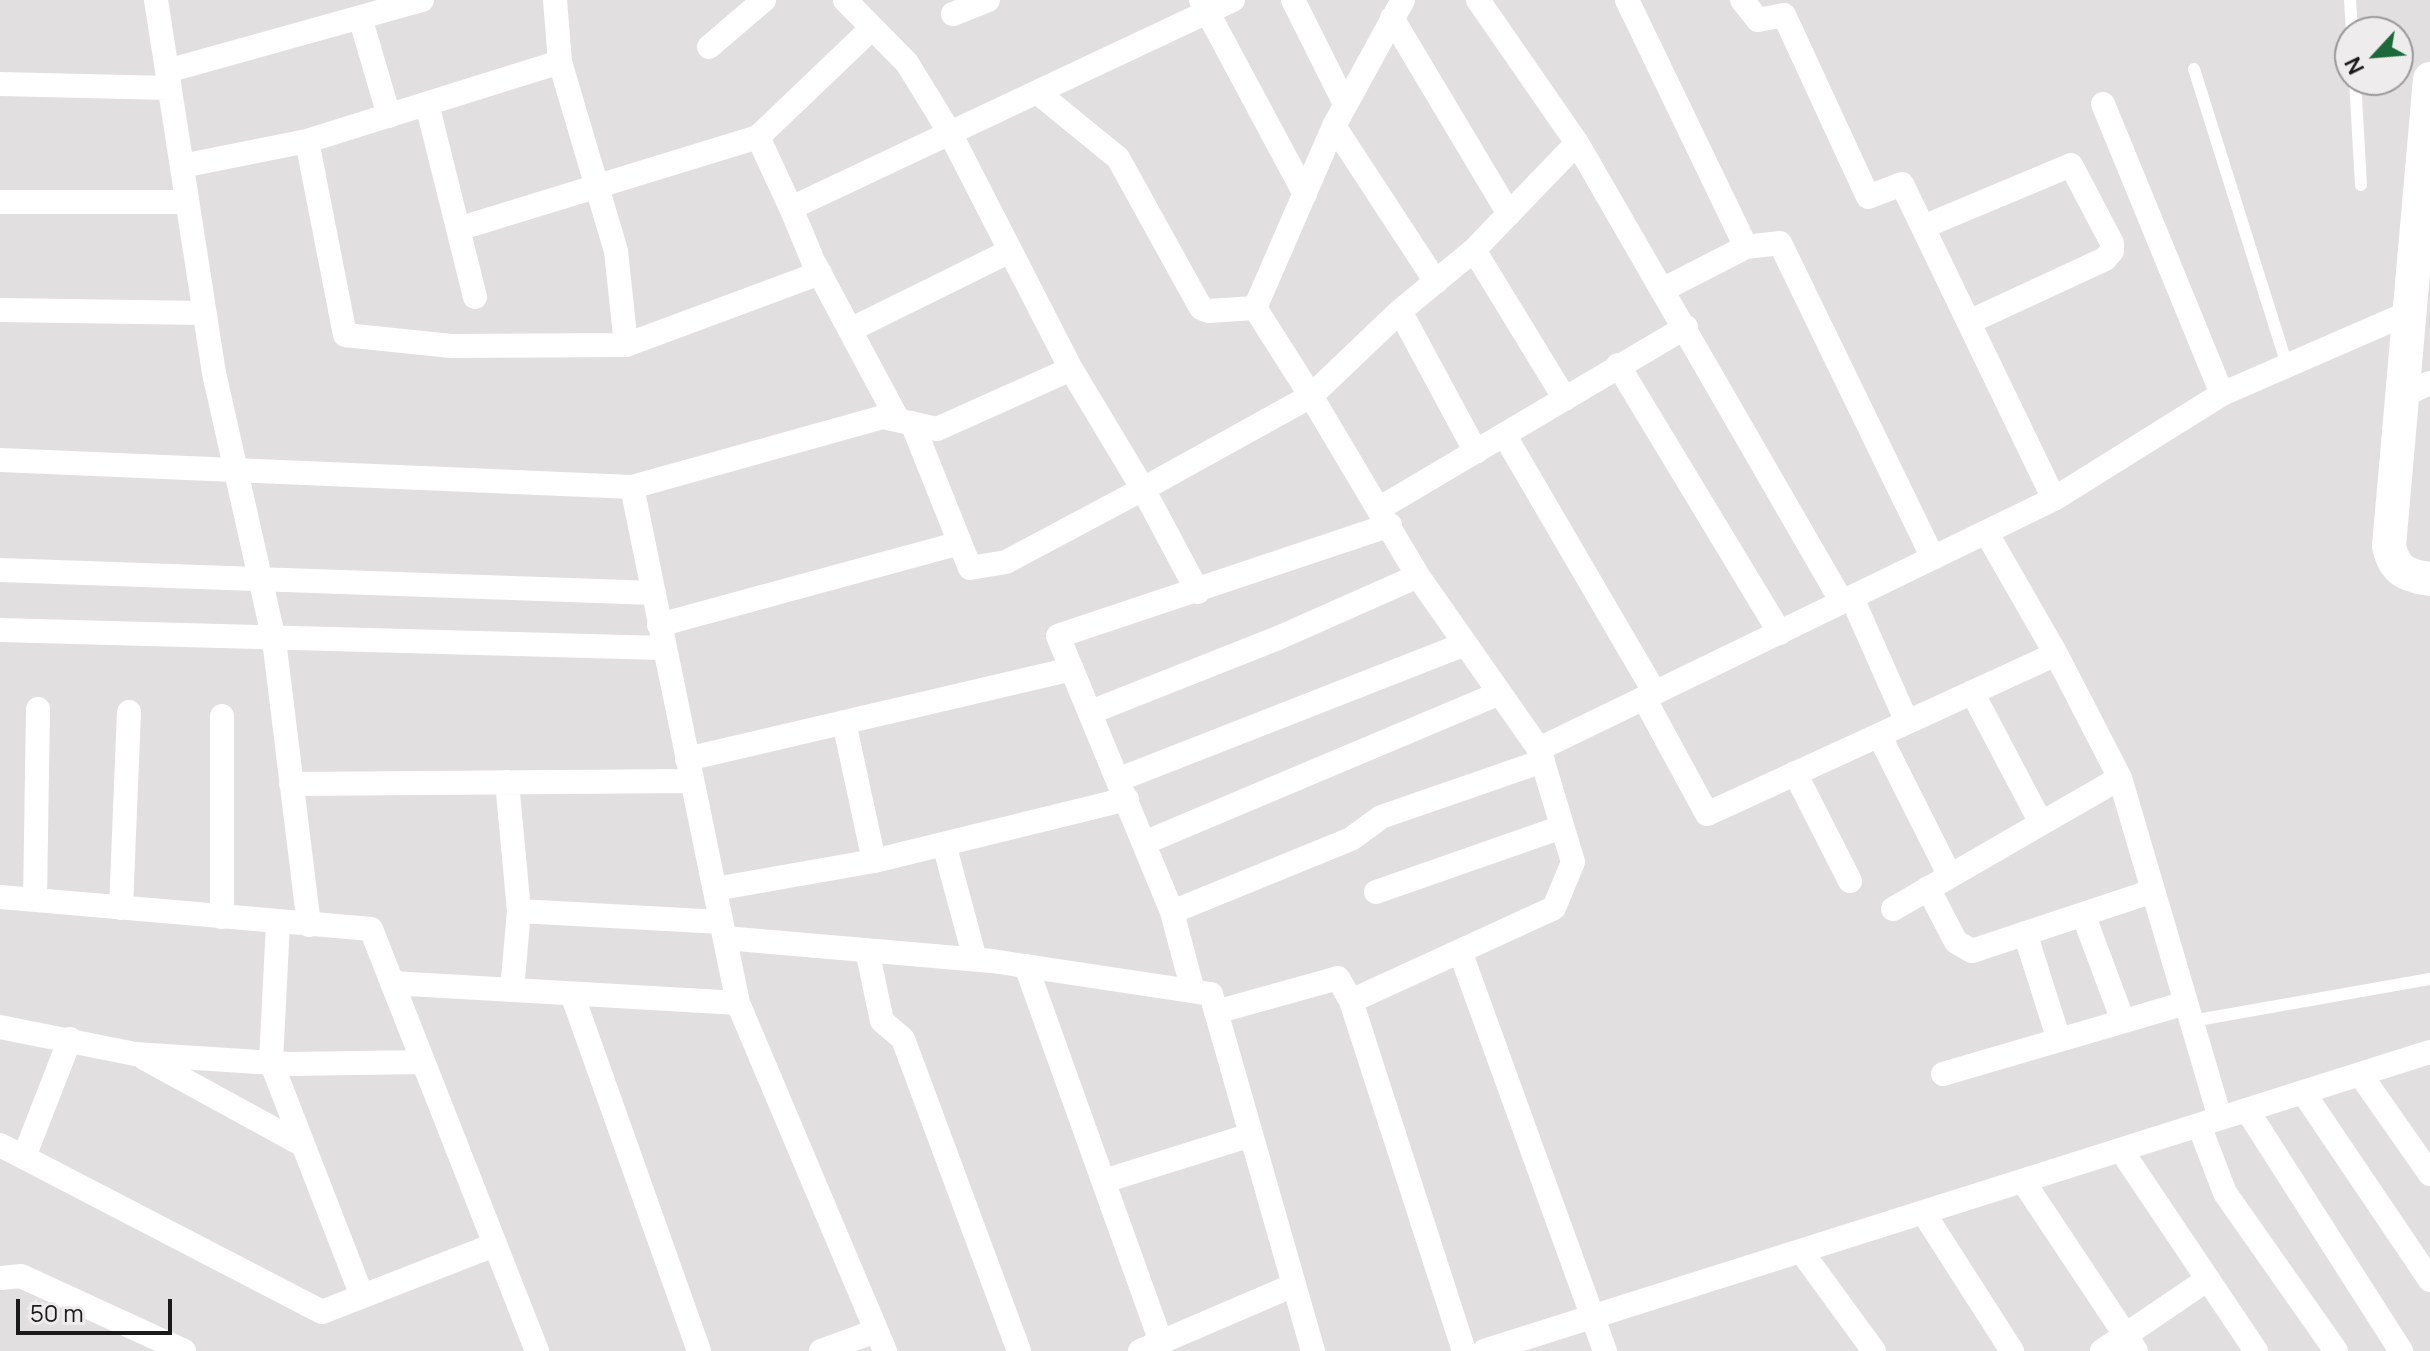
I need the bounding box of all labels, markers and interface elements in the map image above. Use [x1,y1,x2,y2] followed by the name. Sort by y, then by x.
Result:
[2334,16,2414,96] north arrow
[2337,52,2371,79] text: N
[20,1283,176,1333] scale bar
[30,1296,84,1329] text: 50 m

